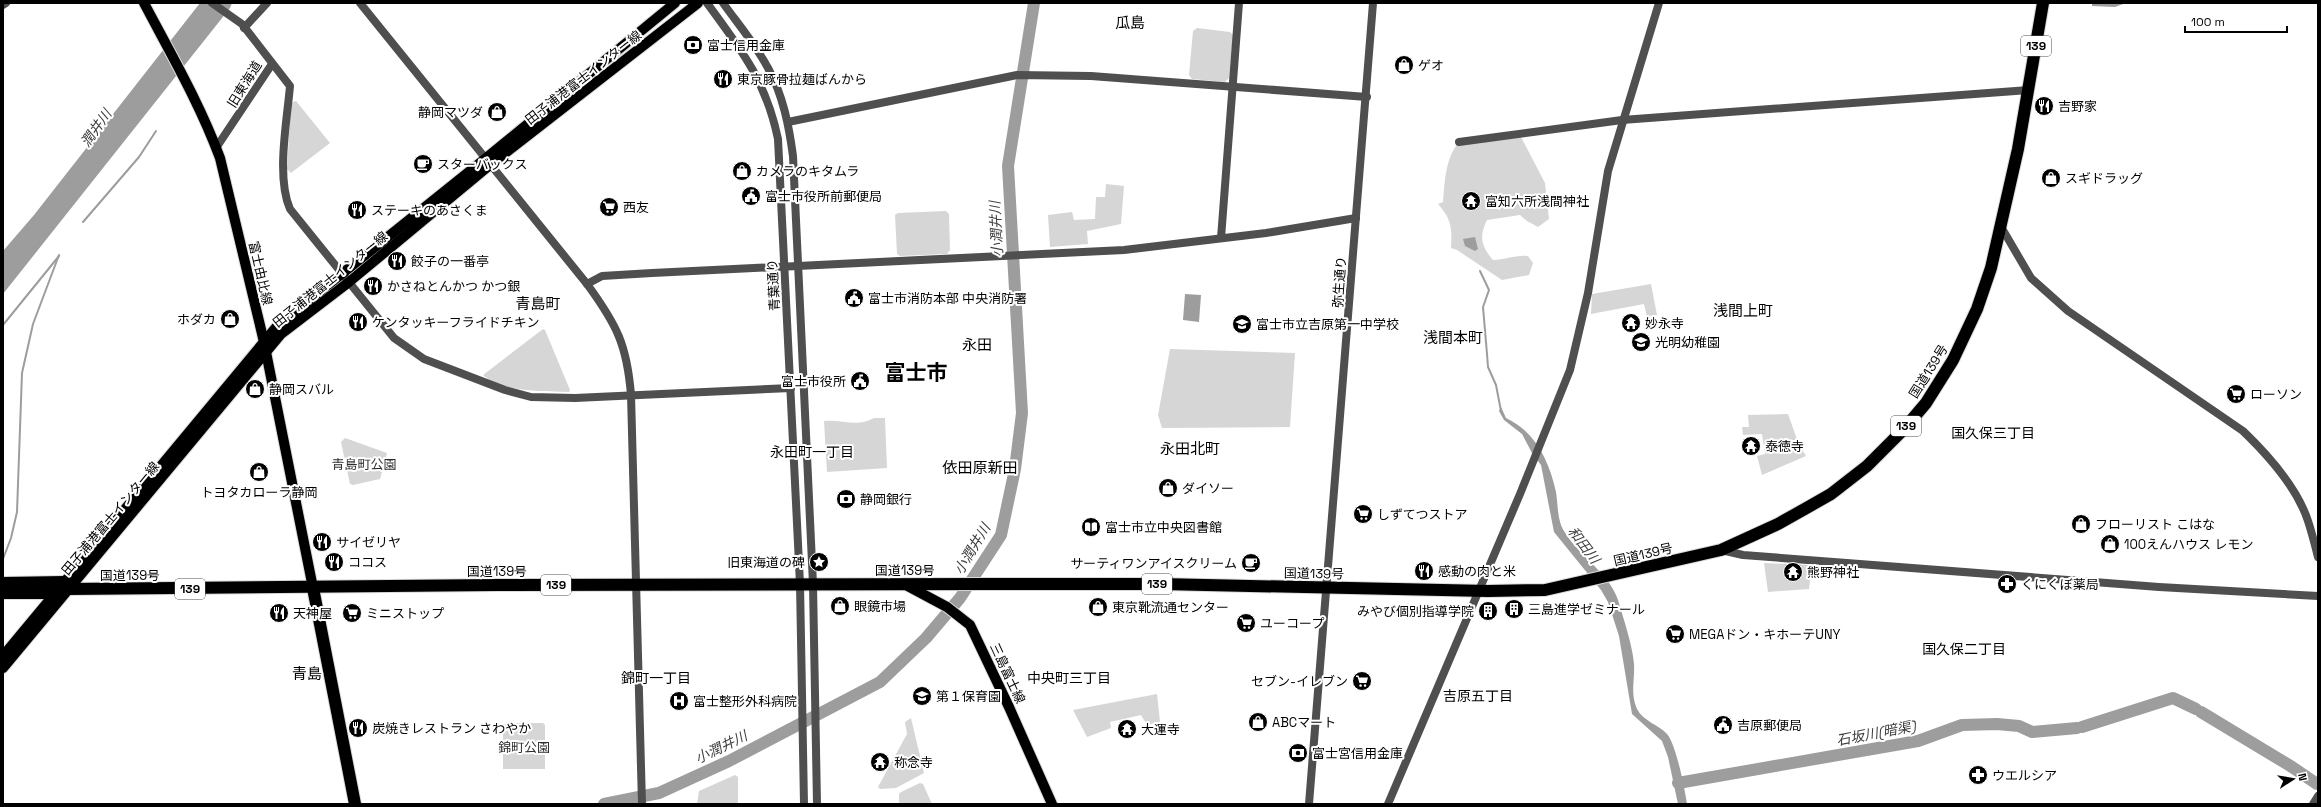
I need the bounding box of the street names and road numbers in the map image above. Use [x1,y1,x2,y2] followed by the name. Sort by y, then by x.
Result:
[522,27,645,128] street label: 田子浦港富士インター線
[2021,36,2051,56] road number: 139
[223,58,265,111] street label: 旧東海道
[269,228,391,331] street label: 田子浦港富士インター線
[245,240,276,307] street label: 富士由比線
[1329,255,1350,309] street label: 弥生通り
[764,259,783,311] street label: 青葉通り
[1905,341,1952,401] street label: 国道139号
[1891,416,1921,436] road number: 139
[58,458,163,579] street label: 田子浦港富士インター線
[1612,539,1674,570] street label: 国道139号
[875,562,935,579] street label: 国道139号
[467,563,527,580] street label: 国道139号
[1284,564,1344,583] street label: 国道139号
[100,567,160,584] street label: 国道139号
[1142,574,1172,594] road number: 139
[541,575,571,595] road number: 139
[175,579,205,599] road number: 139
[986,640,1029,706] street label: 三島富士線

